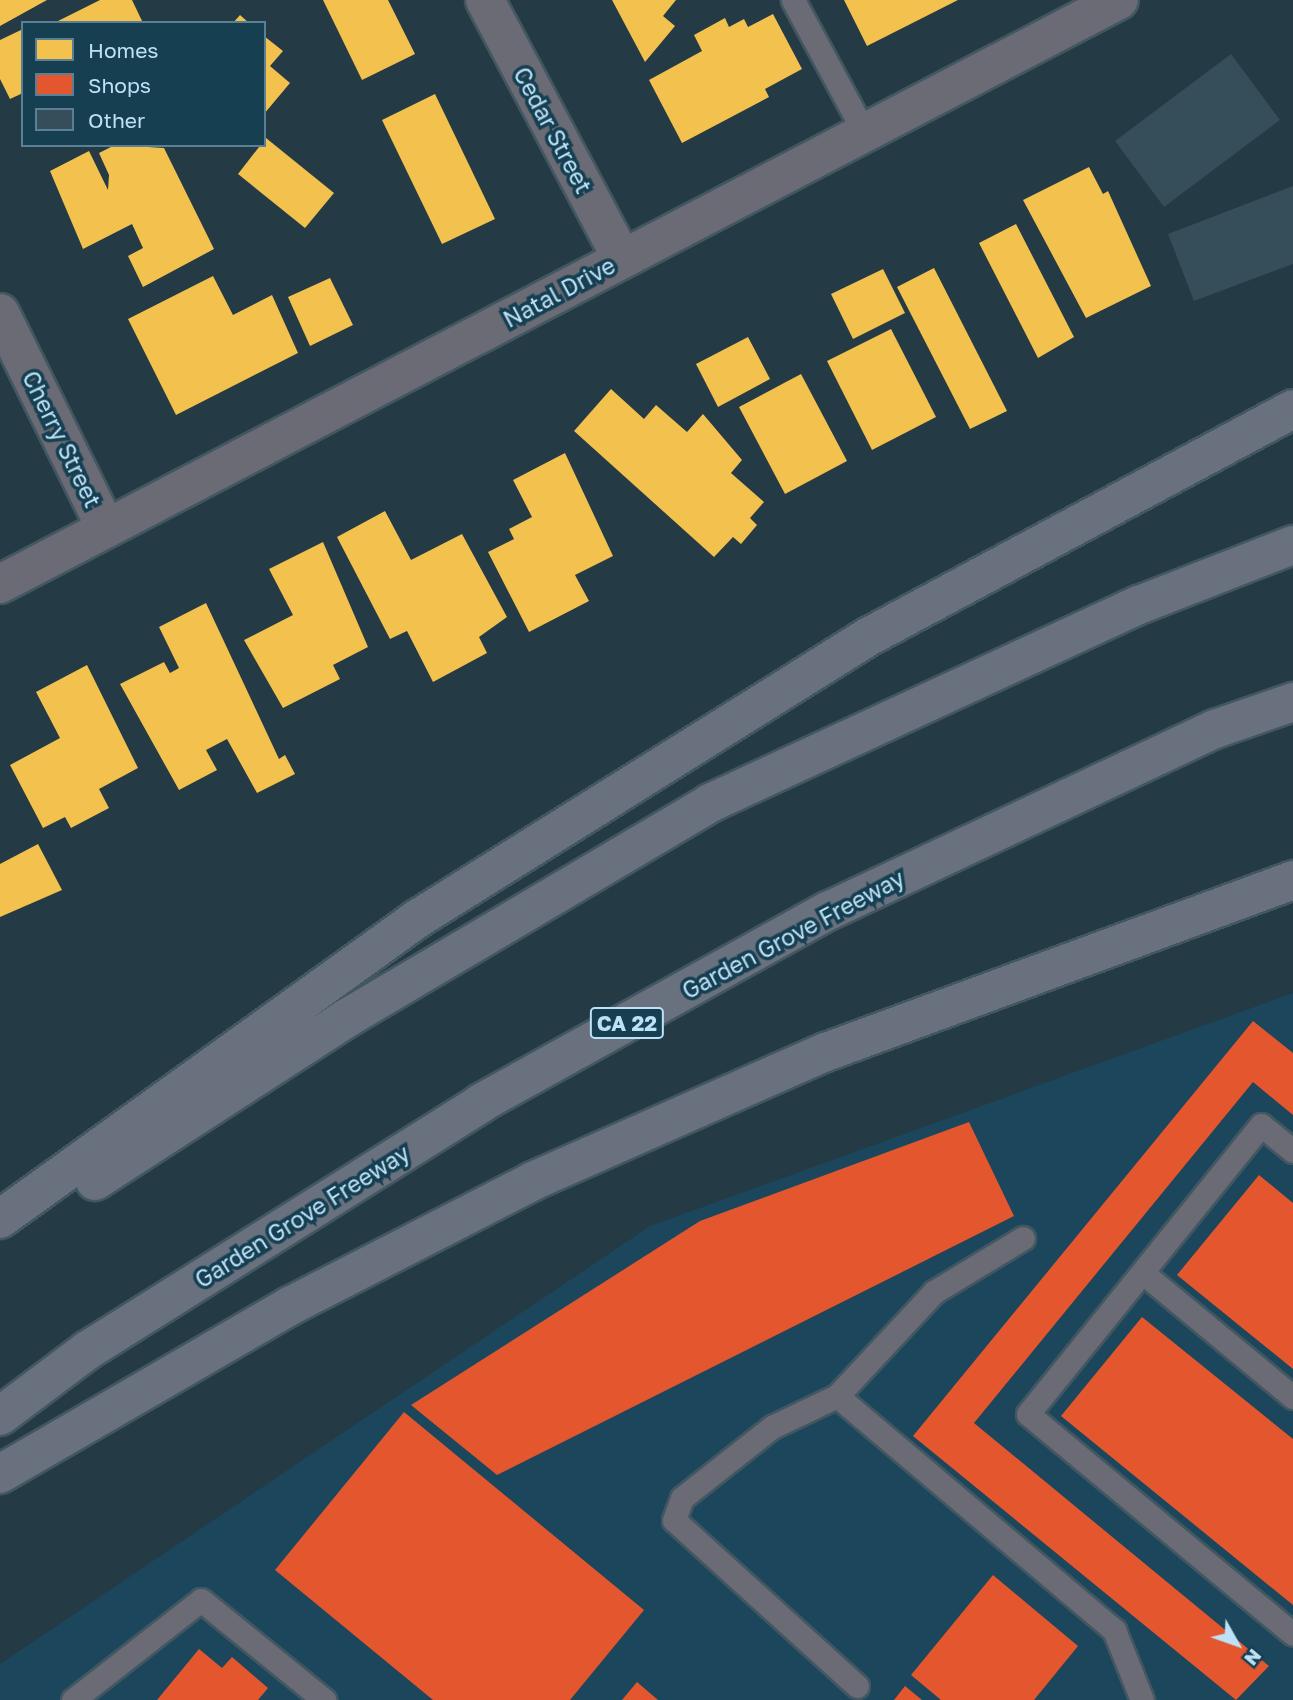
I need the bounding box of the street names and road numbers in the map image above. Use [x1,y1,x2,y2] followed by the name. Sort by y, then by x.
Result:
[508,62,598,198] street label: Cedar Street
[498,251,620,333] street label: Natal Drive
[17,366,107,512] street label: Cherry Street
[677,864,909,1004] street label: Garden Grove Freeway
[588,1006,666,1040] road number: CA 22
[190,1139,414,1293] street label: Garden Grove Freeway

